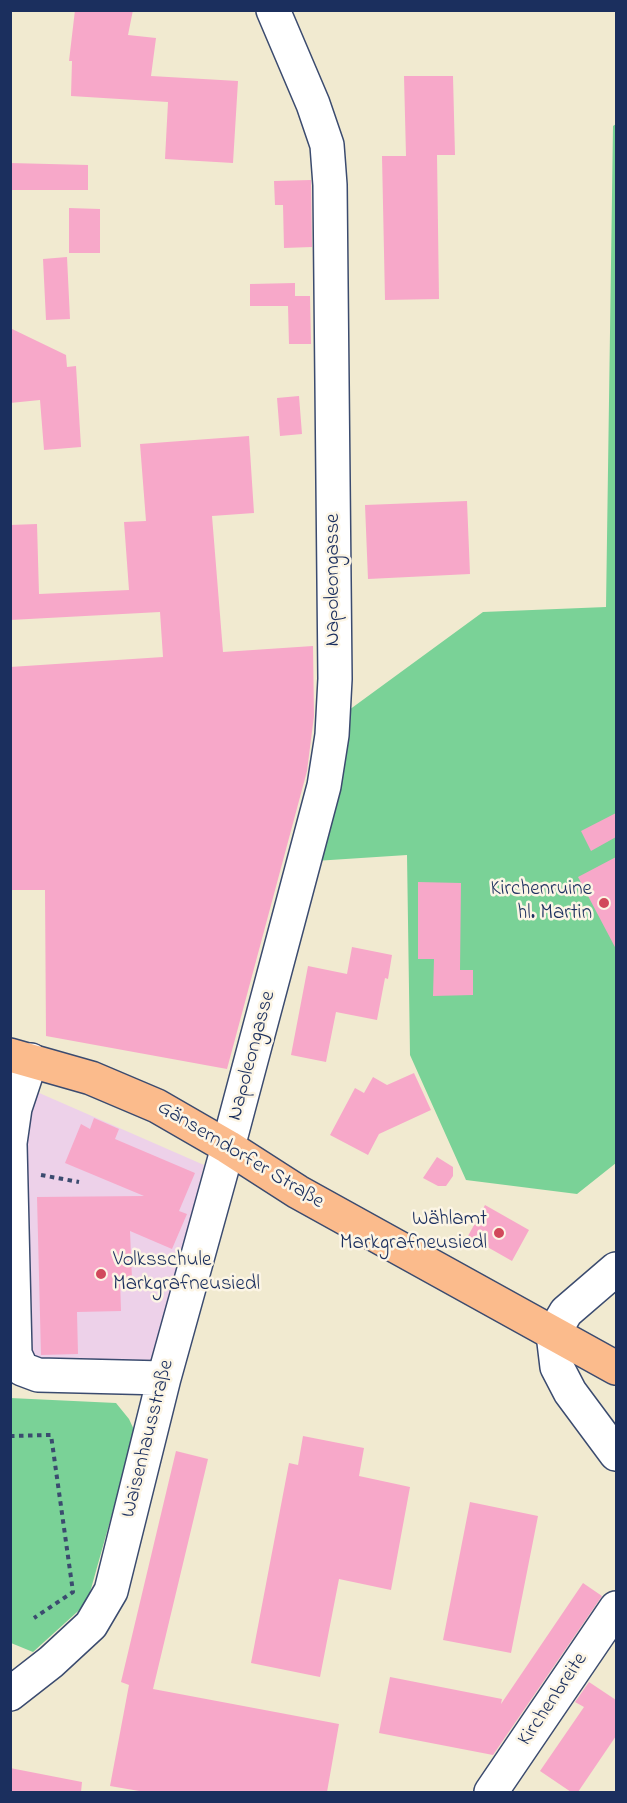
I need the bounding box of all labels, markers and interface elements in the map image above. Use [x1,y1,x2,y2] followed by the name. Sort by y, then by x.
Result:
[322,513,348,647] street label: Napoleongasse
[490,878,592,928] place label: Kirchenruine hl. Martin
[597,896,611,910] marker: Kirchenruine hl. Martin
[224,988,282,1124] street label: Napoleongasse
[152,1096,328,1216] street label: Gänserndorfer Straße
[340,1208,487,1258] place label: Wählamt Markgrafneusiedl
[492,1226,506,1240] marker: Wählamt Markgrafneusiedl
[113,1249,260,1299] place label: Volksschule Markgrafneusiedl
[94,1267,108,1281] marker: Volksschule Markgrafneusiedl
[117,1357,181,1521] street label: Waisenhausstraße
[514,1649,594,1751] street label: Kirchenbreite

